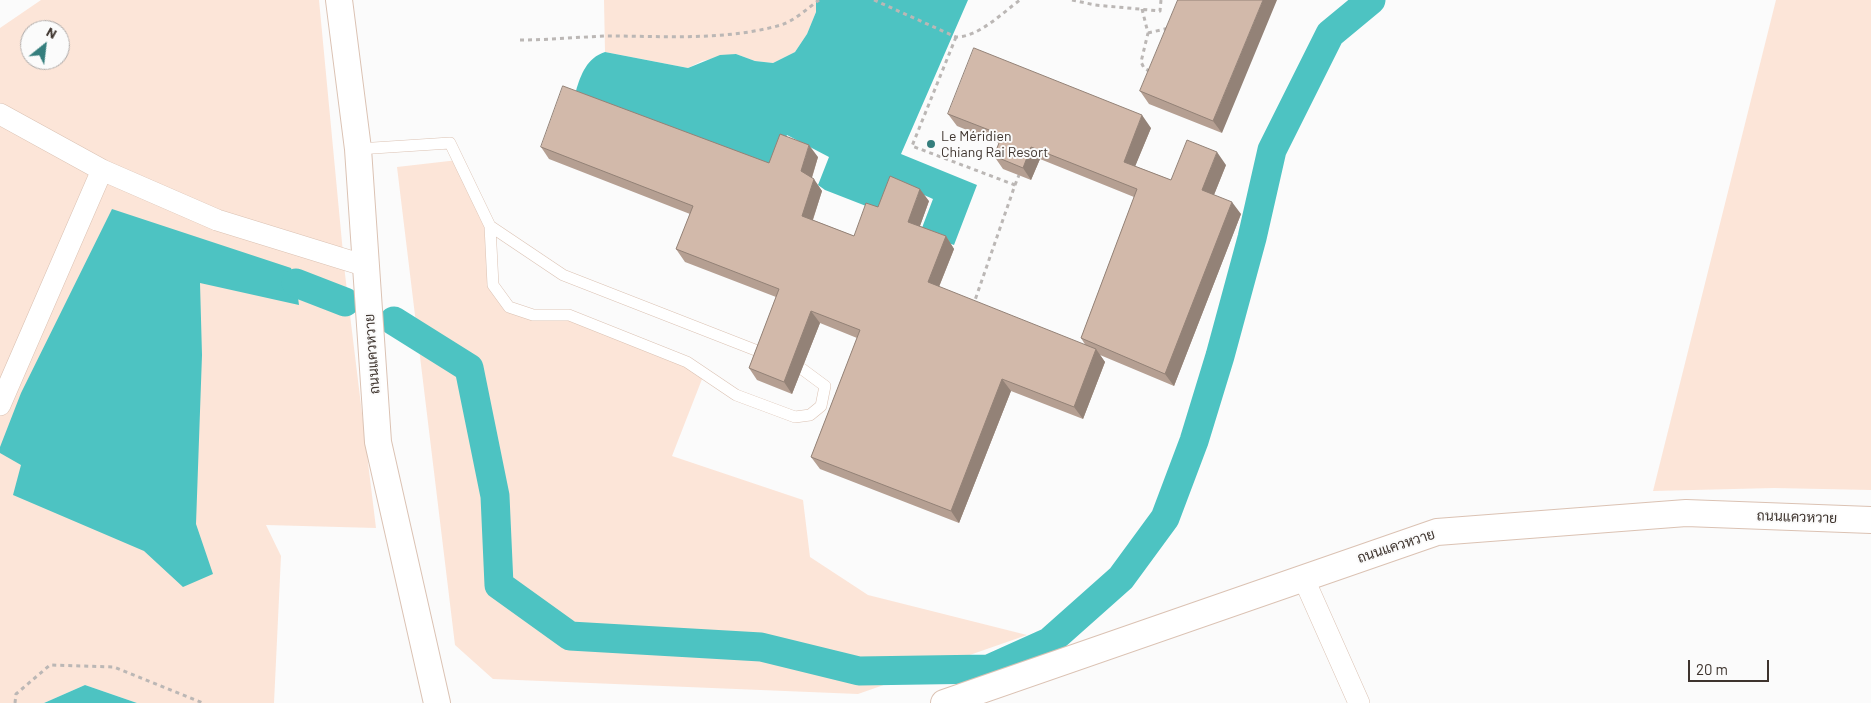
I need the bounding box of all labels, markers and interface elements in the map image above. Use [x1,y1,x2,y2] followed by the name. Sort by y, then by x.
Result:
[20,20,70,70] north arrow
[44,23,60,42] text: N
[941,128,1048,160] place label: Le Méridien Chiang Rai Resort
[925,138,937,150] marker: Le Méridien Chiang Rai Resort
[361,313,383,395] street label: ถนนแควหวาย
[1756,507,1838,527] street label: ถนนแควหวาย
[1355,526,1437,566] street label: ถนนแควหวาย
[1691,650,1772,682] scale bar
[1696,660,1728,678] text: 20 m

